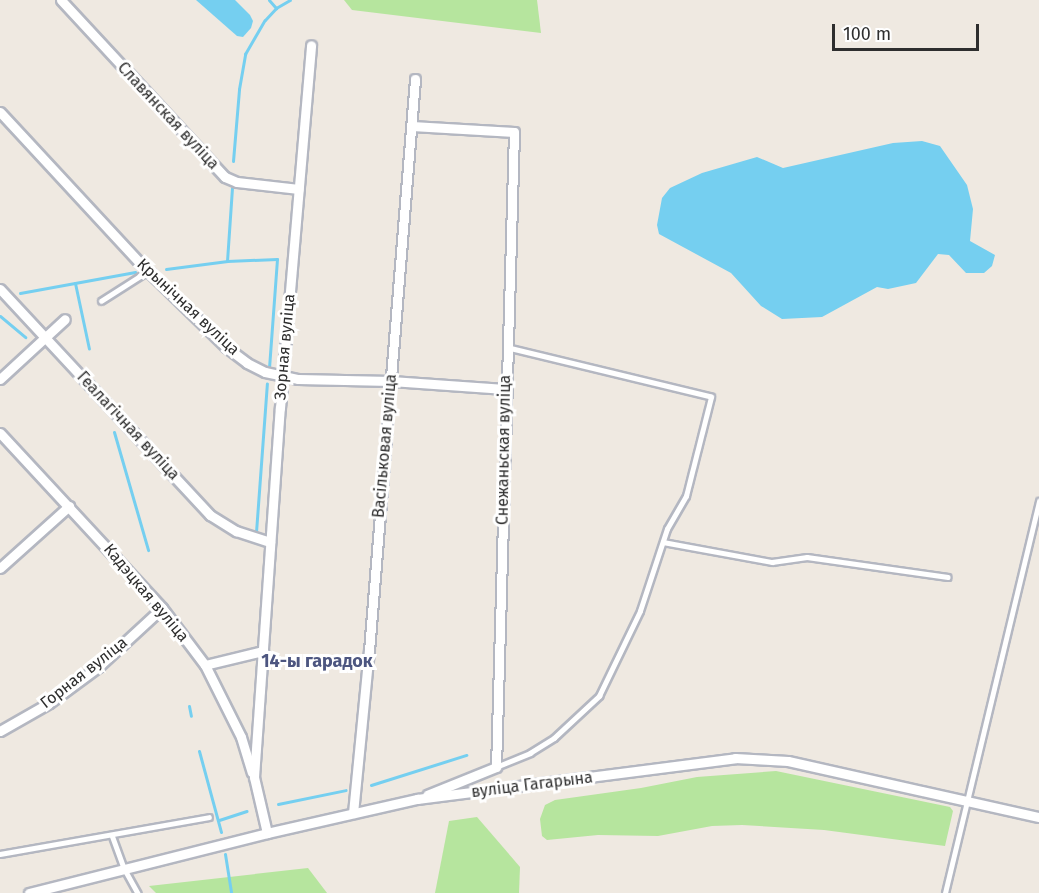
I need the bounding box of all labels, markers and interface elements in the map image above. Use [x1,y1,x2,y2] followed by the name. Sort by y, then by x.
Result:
[835,12,982,50] scale bar
[843,23,891,45] text: 100 m
[113,58,223,174] street label: Славянская вуліца
[133,255,243,359] street label: Крынічная вуліца
[271,293,299,401] street label: Зорная вуліца
[73,368,183,484] street label: Геалагічная вуліца
[369,373,401,519] street label: Васільковая вуліца
[493,375,515,525] street label: Снежаньская вуліца
[99,540,193,646] street label: Кадэцкая вуліца
[37,633,131,713] street label: Горная вуліца
[261,650,373,672] district label: 14-ы гарадок
[470,768,594,802] street label: вуліца Гагарына

